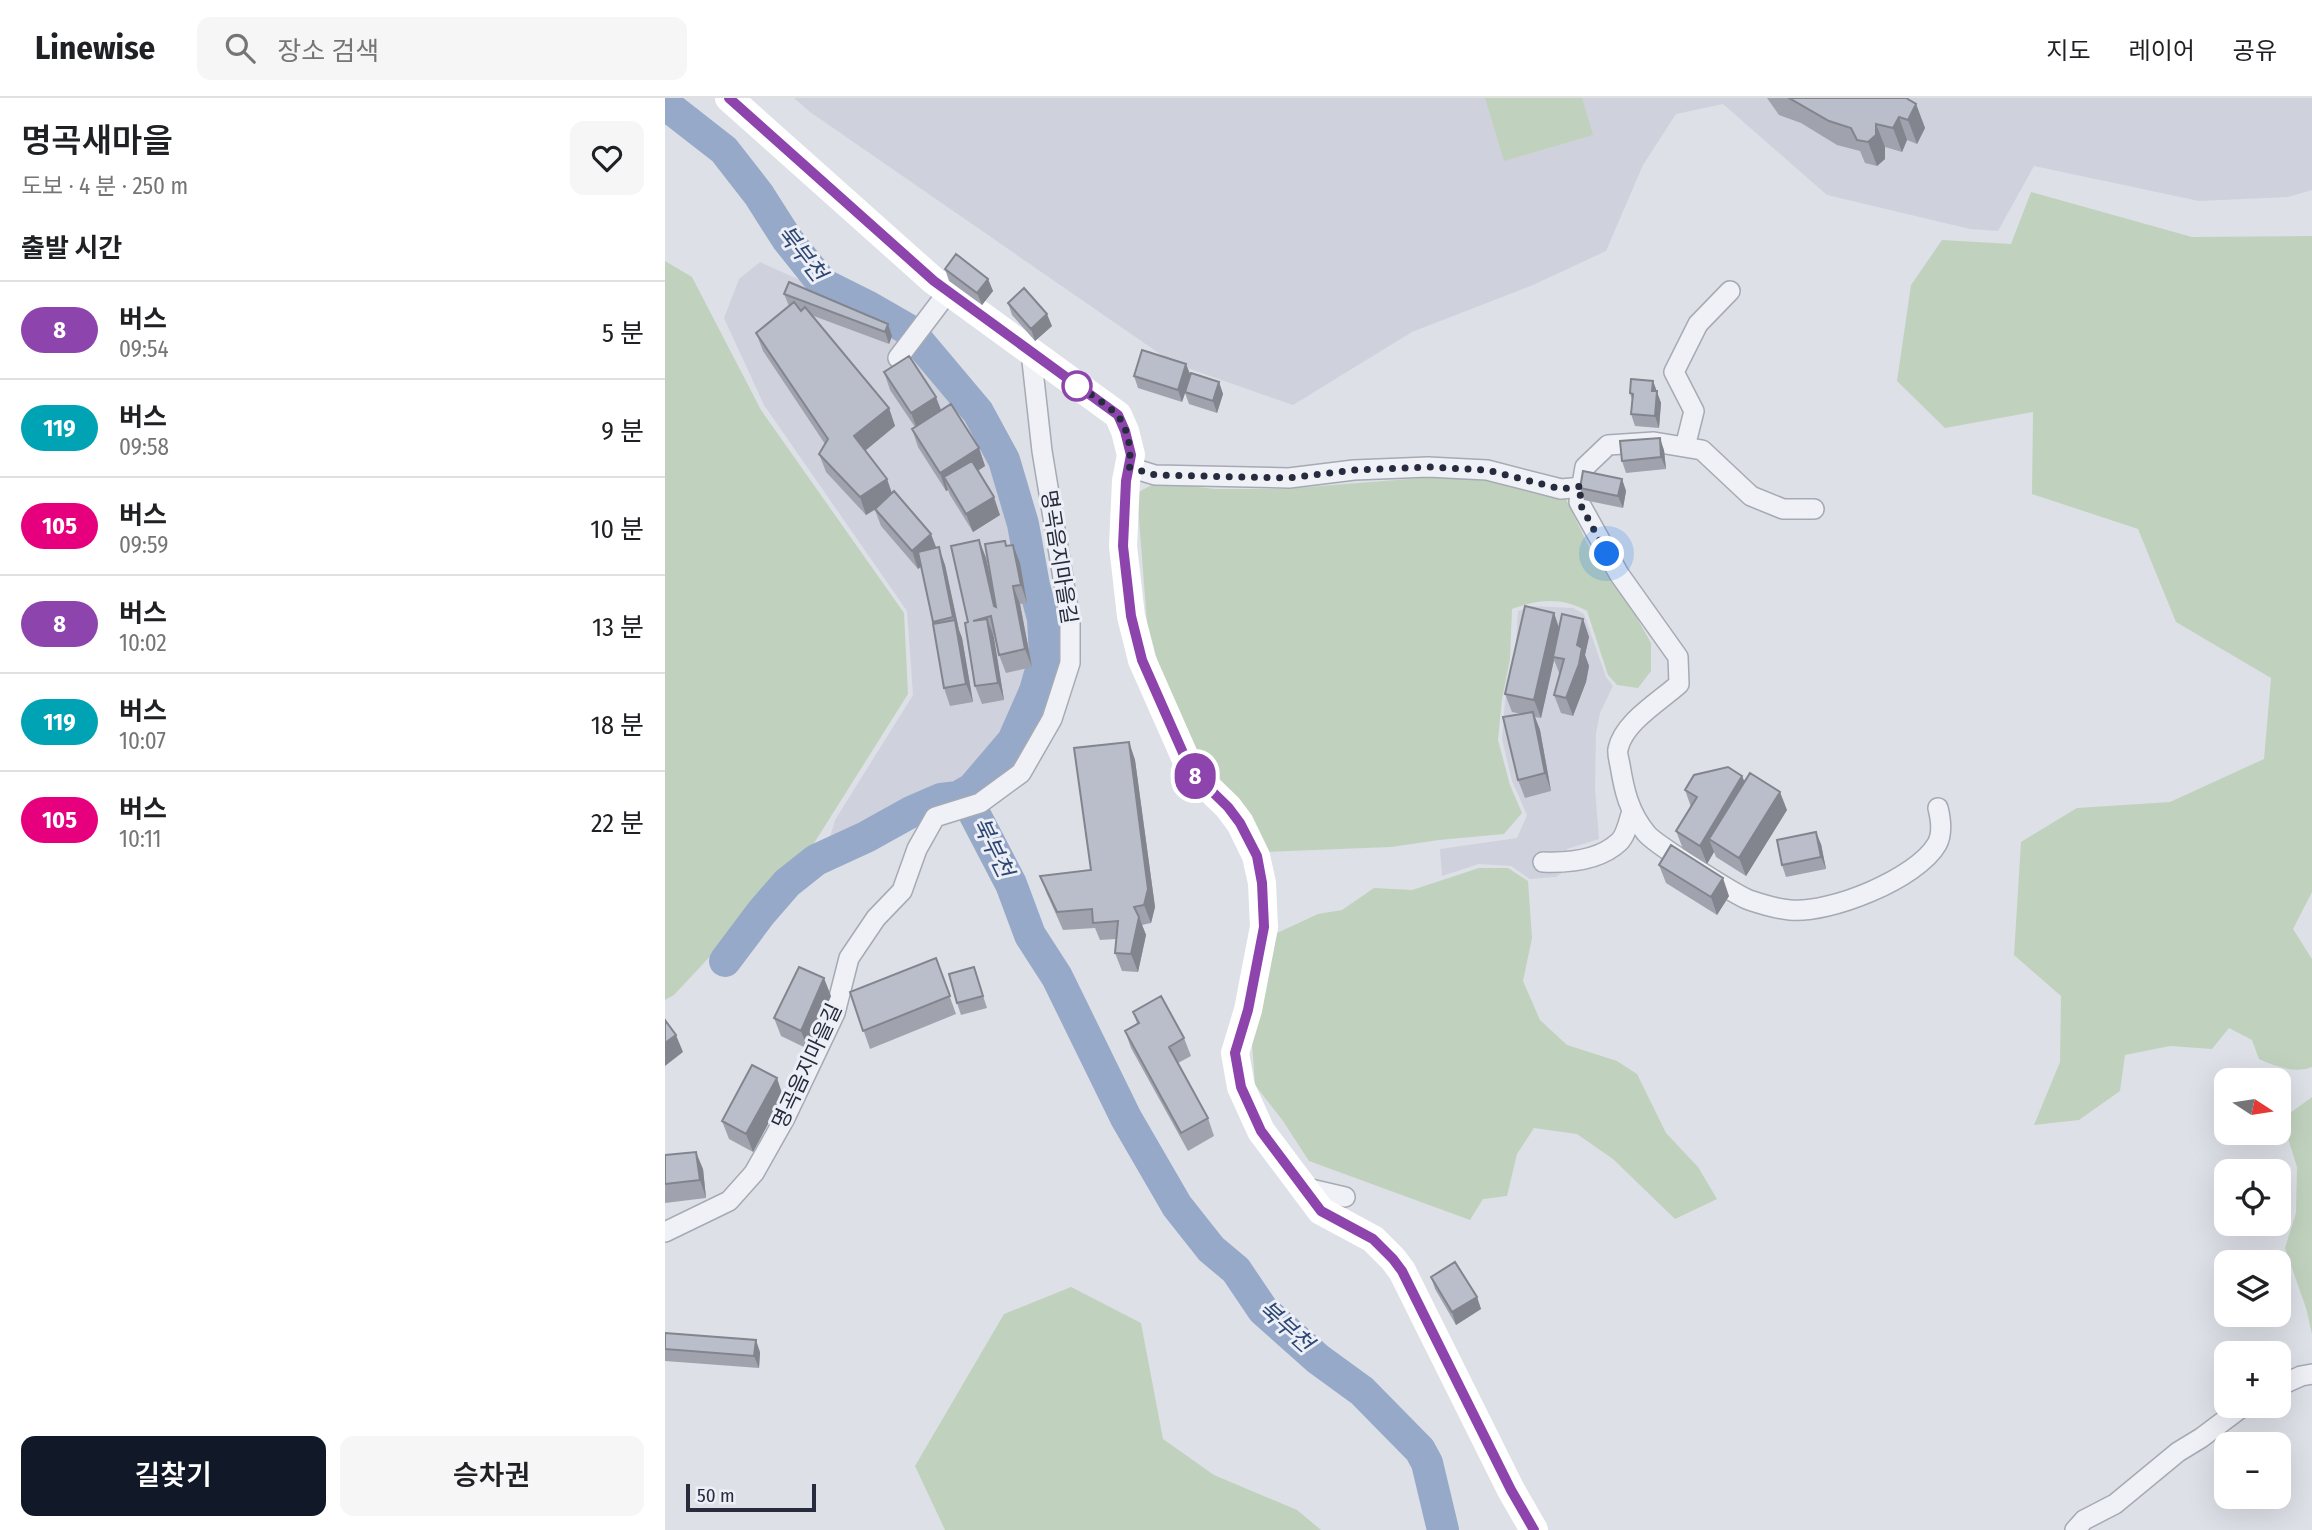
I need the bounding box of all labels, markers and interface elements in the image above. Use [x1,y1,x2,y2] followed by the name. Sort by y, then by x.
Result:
[197,17,687,80] search box
[35,28,155,68] text: Linewise
[221,29,259,67] icon: search
[277,36,379,67] text: 장소 검색
[2046,37,2091,65] text: 지도
[2129,37,2195,65] text: 레이어
[2233,37,2277,65] text: 공유
[21,121,173,161] text: 명곡새마을
[570,121,644,195] button: heart
[21,172,188,200] text: 도보 · 4 분 · 250 m
[771,219,834,289] water label: 북부천
[21,233,122,264] text: 출발 시간
[119,304,167,335] text: 버스
[53,316,66,344] text: 8
[602,318,644,349] text: 5 분
[119,335,169,363] text: 09:54
[1062,371,1092,401] unlabelled marker
[119,402,167,433] text: 버스
[43,414,76,442] text: 119
[601,416,644,447] text: 9 분
[119,433,169,461] text: 09:58
[1036,488,1082,626] street label: 명곡음지마을길
[119,500,167,531] text: 버스
[42,512,77,540] text: 105
[590,514,644,545] text: 10 분
[119,531,168,559] text: 09:59
[1589,536,1624,571] your location
[119,598,167,629] text: 버스
[53,610,66,638] text: 8
[592,612,644,643] text: 13 분
[119,629,167,657] text: 10:02
[119,696,167,727] text: 버스
[43,708,76,736] text: 119
[591,710,644,741] text: 18 분
[119,727,166,755] text: 10:07
[1172,753,1218,799] line badge: 8
[1189,762,1201,790] text: 8
[119,794,167,825] text: 버스
[42,806,77,834] text: 105
[591,808,644,839] text: 22 분
[967,812,1021,884] water label: 북부천
[119,825,162,853] text: 10:11
[767,999,847,1133] street label: 명곡음지마을길
[2214,1068,2291,1144] north arrow
[2214,1068,2291,1509] map controls
[2214,1159,2291,1236] button: locate
[2214,1250,2291,1327] button: layers
[1253,1294,1321,1360] water label: 북부천
[2214,1341,2291,1418] button: +
[2214,1432,2291,1509] button: −
[21,1436,326,1516] button: 길찾기
[340,1436,644,1516] button: 승차권
[686,1481,815,1513] scale bar
[697,1484,735,1507] text: 50 m

